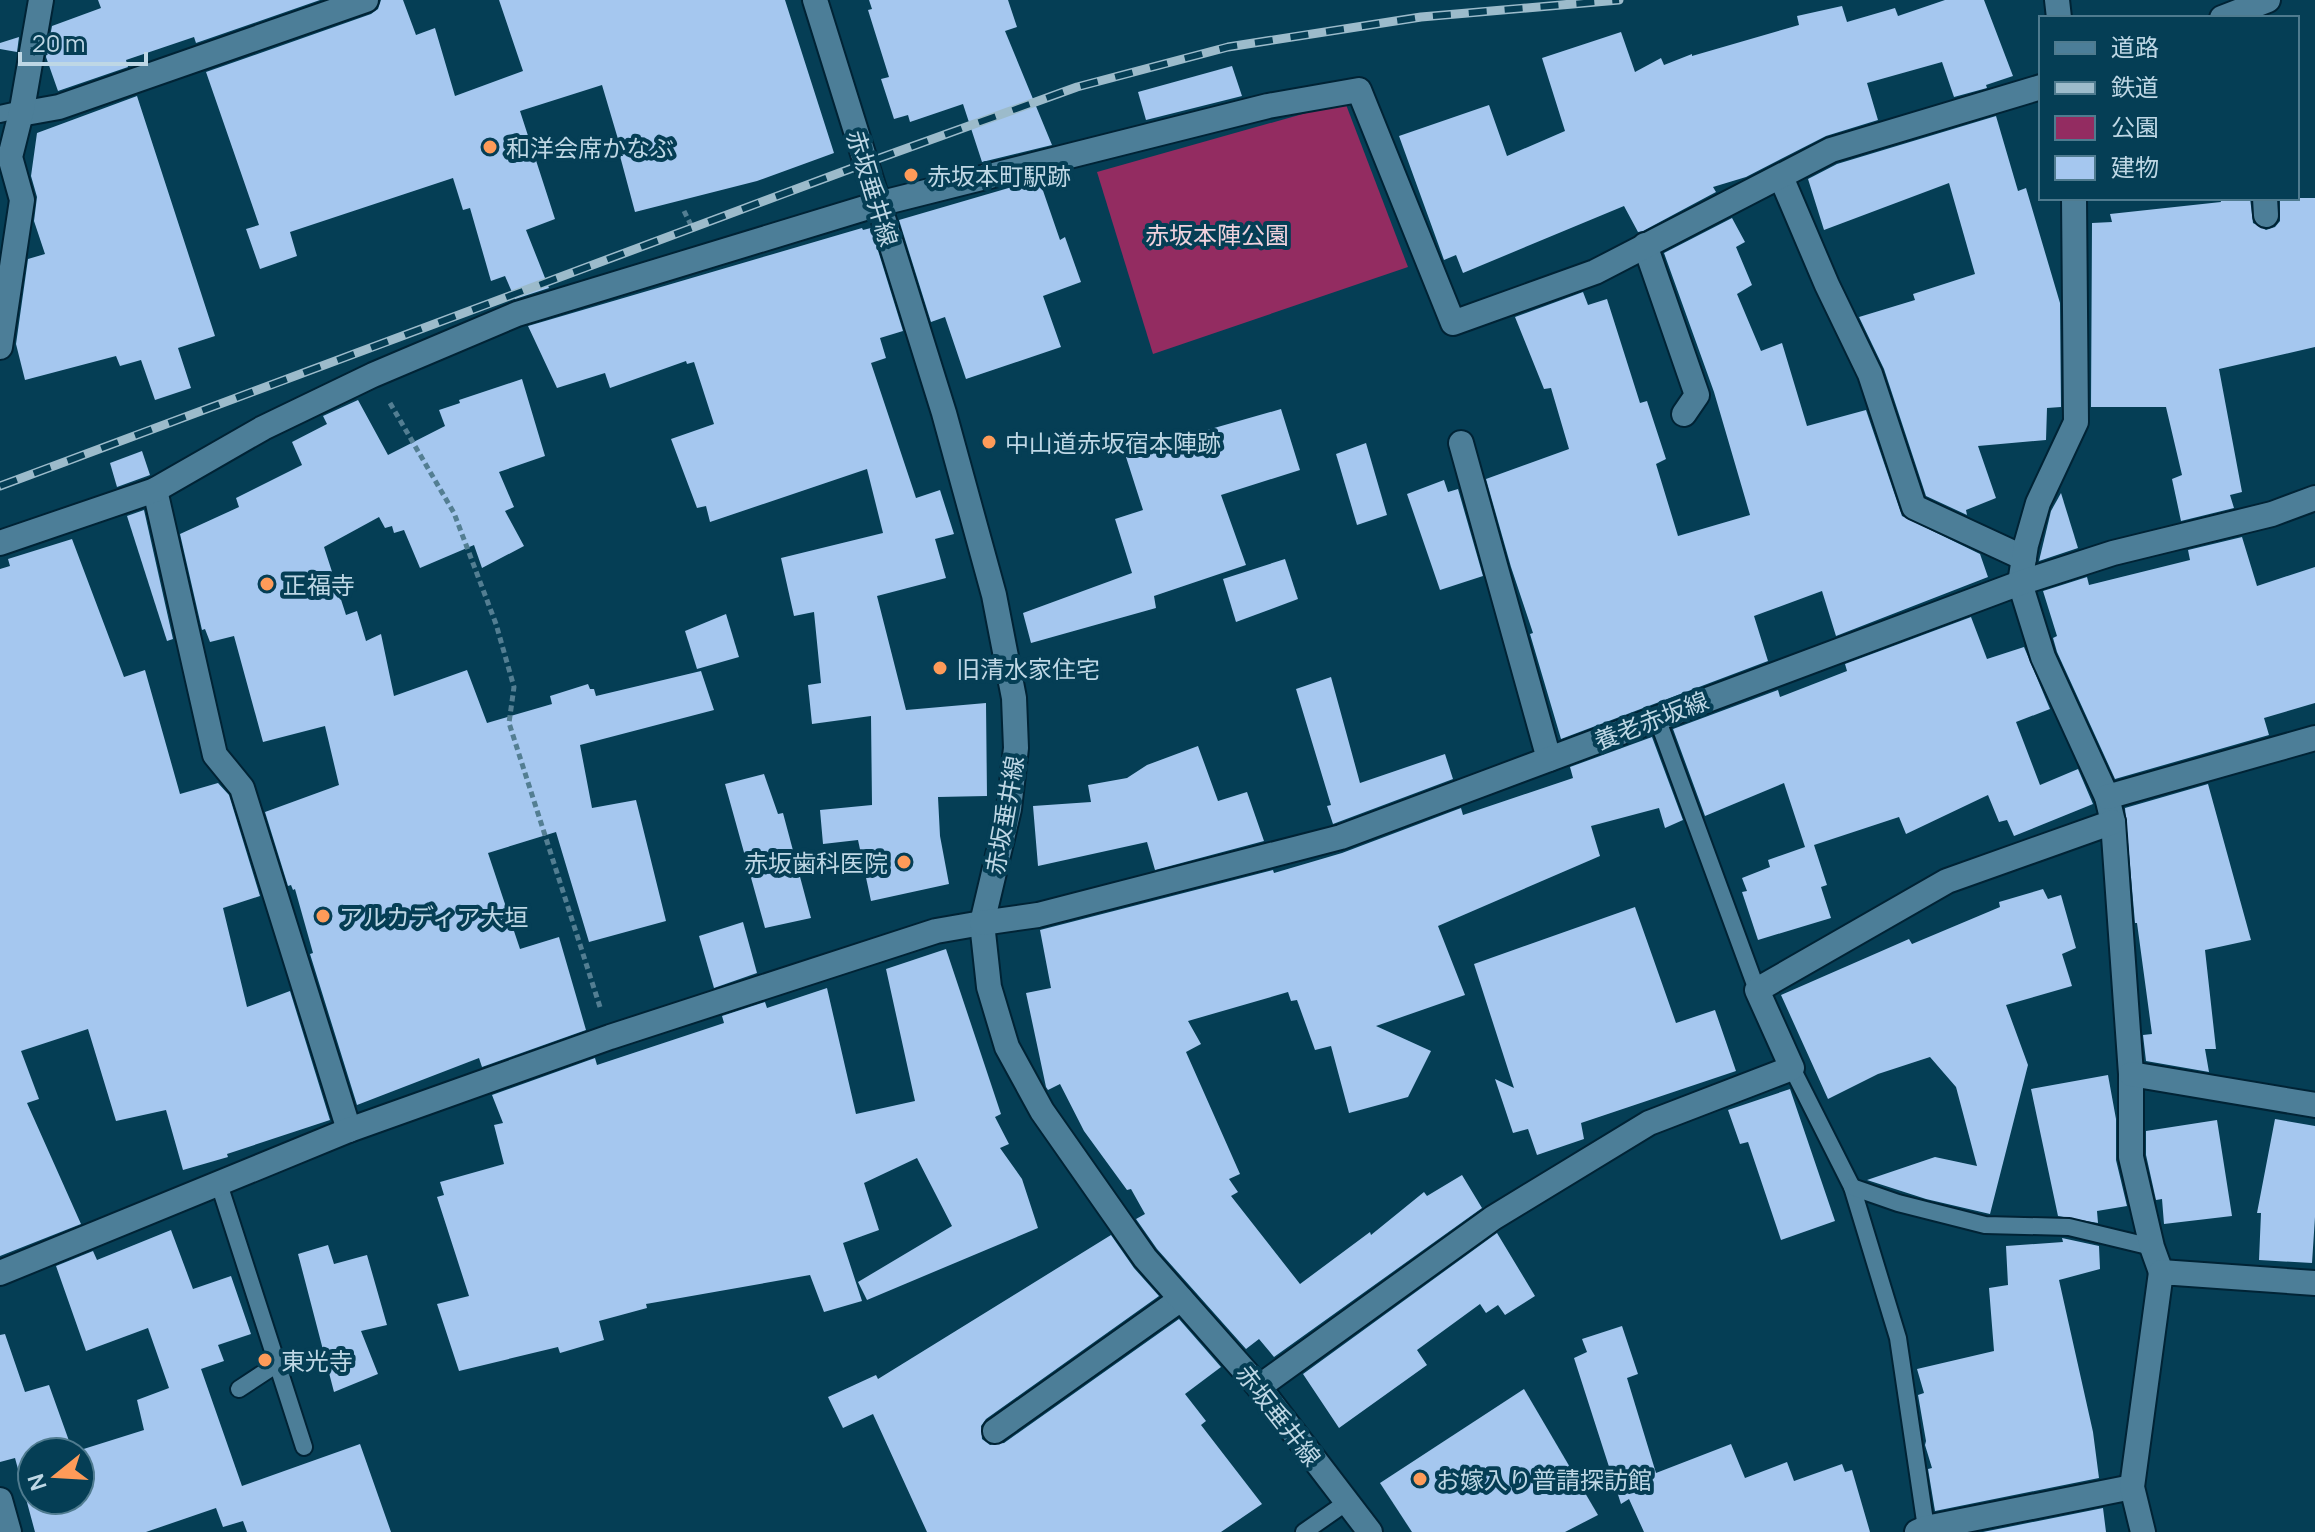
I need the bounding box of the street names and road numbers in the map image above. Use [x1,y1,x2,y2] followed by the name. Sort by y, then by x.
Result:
[840,126,906,250] street label: 赤坂垂井線
[1589,683,1713,757] street label: 養老赤坂線
[977,753,1031,877] street label: 赤坂垂井線
[1229,1358,1329,1472] street label: 赤坂垂井線

